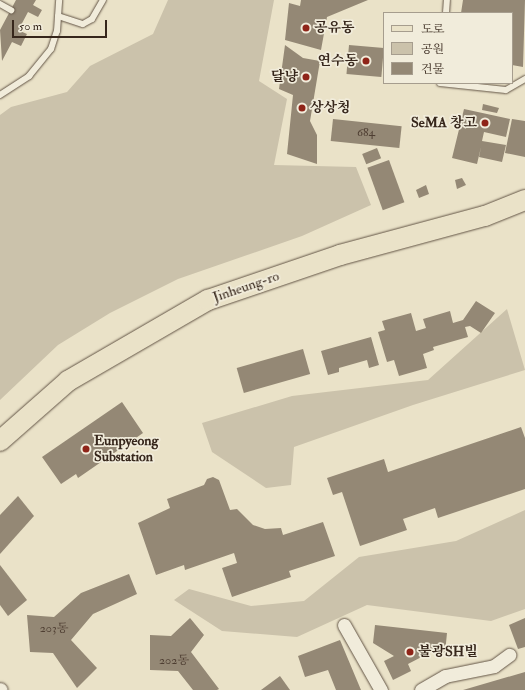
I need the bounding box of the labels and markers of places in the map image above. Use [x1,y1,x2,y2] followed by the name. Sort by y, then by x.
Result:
[314,20,355,36] place label: 공유동
[301,23,311,33] marker: 공유동
[317,53,358,69] place label: 연수동
[361,56,371,66] marker: 연수동
[271,69,298,85] place label: 달냥
[301,72,311,82] marker: 달냥
[310,100,351,116] place label: 상상청
[297,103,307,113] marker: 상상청
[411,115,477,131] place label: SeMA 창고
[480,118,490,128] marker: SeMA 창고
[94,433,158,466] place label: Eunpyeong Substation
[81,444,91,454] marker: Eunpyeong Substation
[418,644,478,660] place label: 불광SH빌
[405,647,415,657] marker: 불광SH빌

